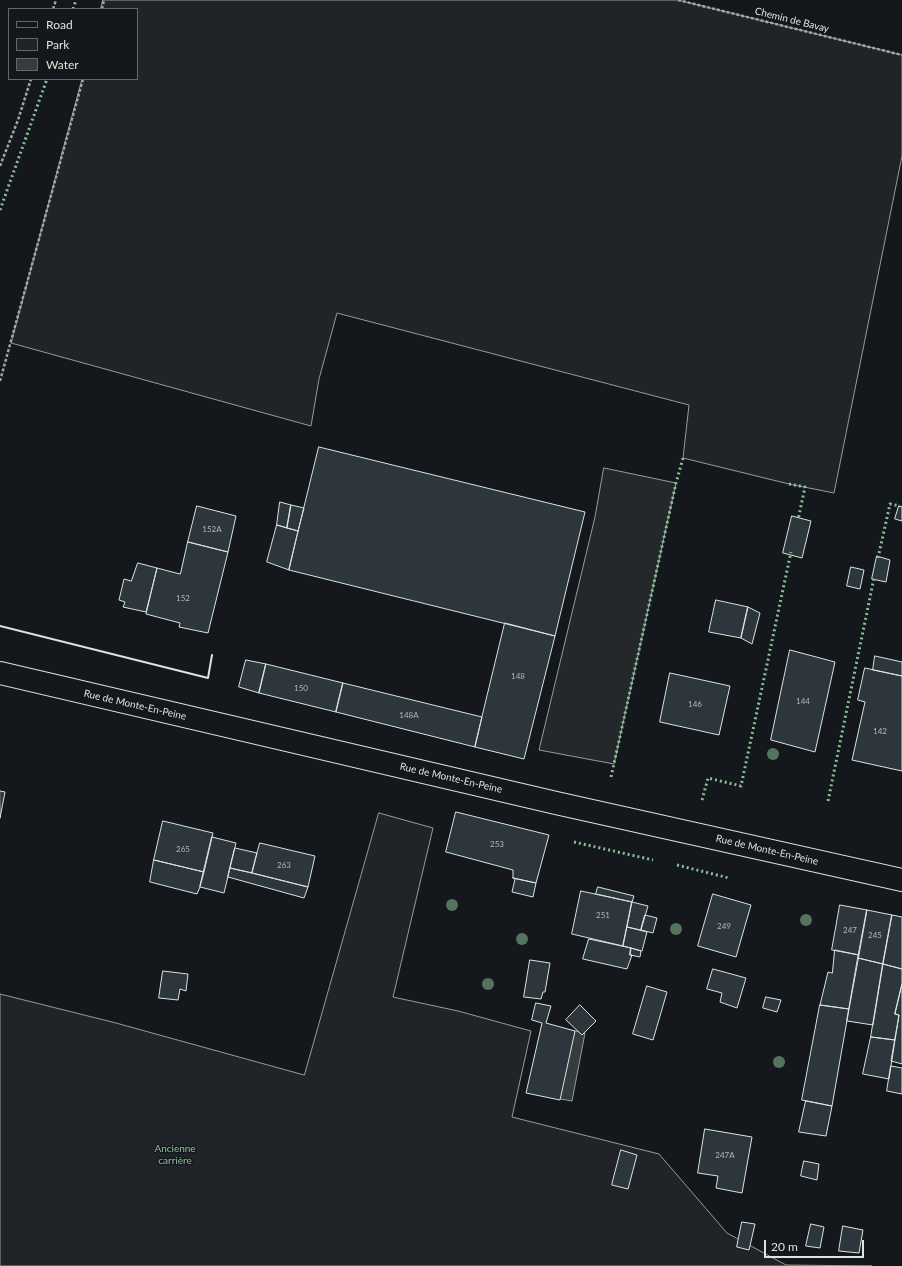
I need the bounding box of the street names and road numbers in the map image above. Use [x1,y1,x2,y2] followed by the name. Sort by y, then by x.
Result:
[754,5,830,35] street label: Chemin de Bavay
[83,687,187,723] street label: Rue de Monte-En-Peine
[399,760,503,796] street label: Rue de Monte-En-Peine
[715,832,819,868] street label: Rue de Monte-En-Peine

